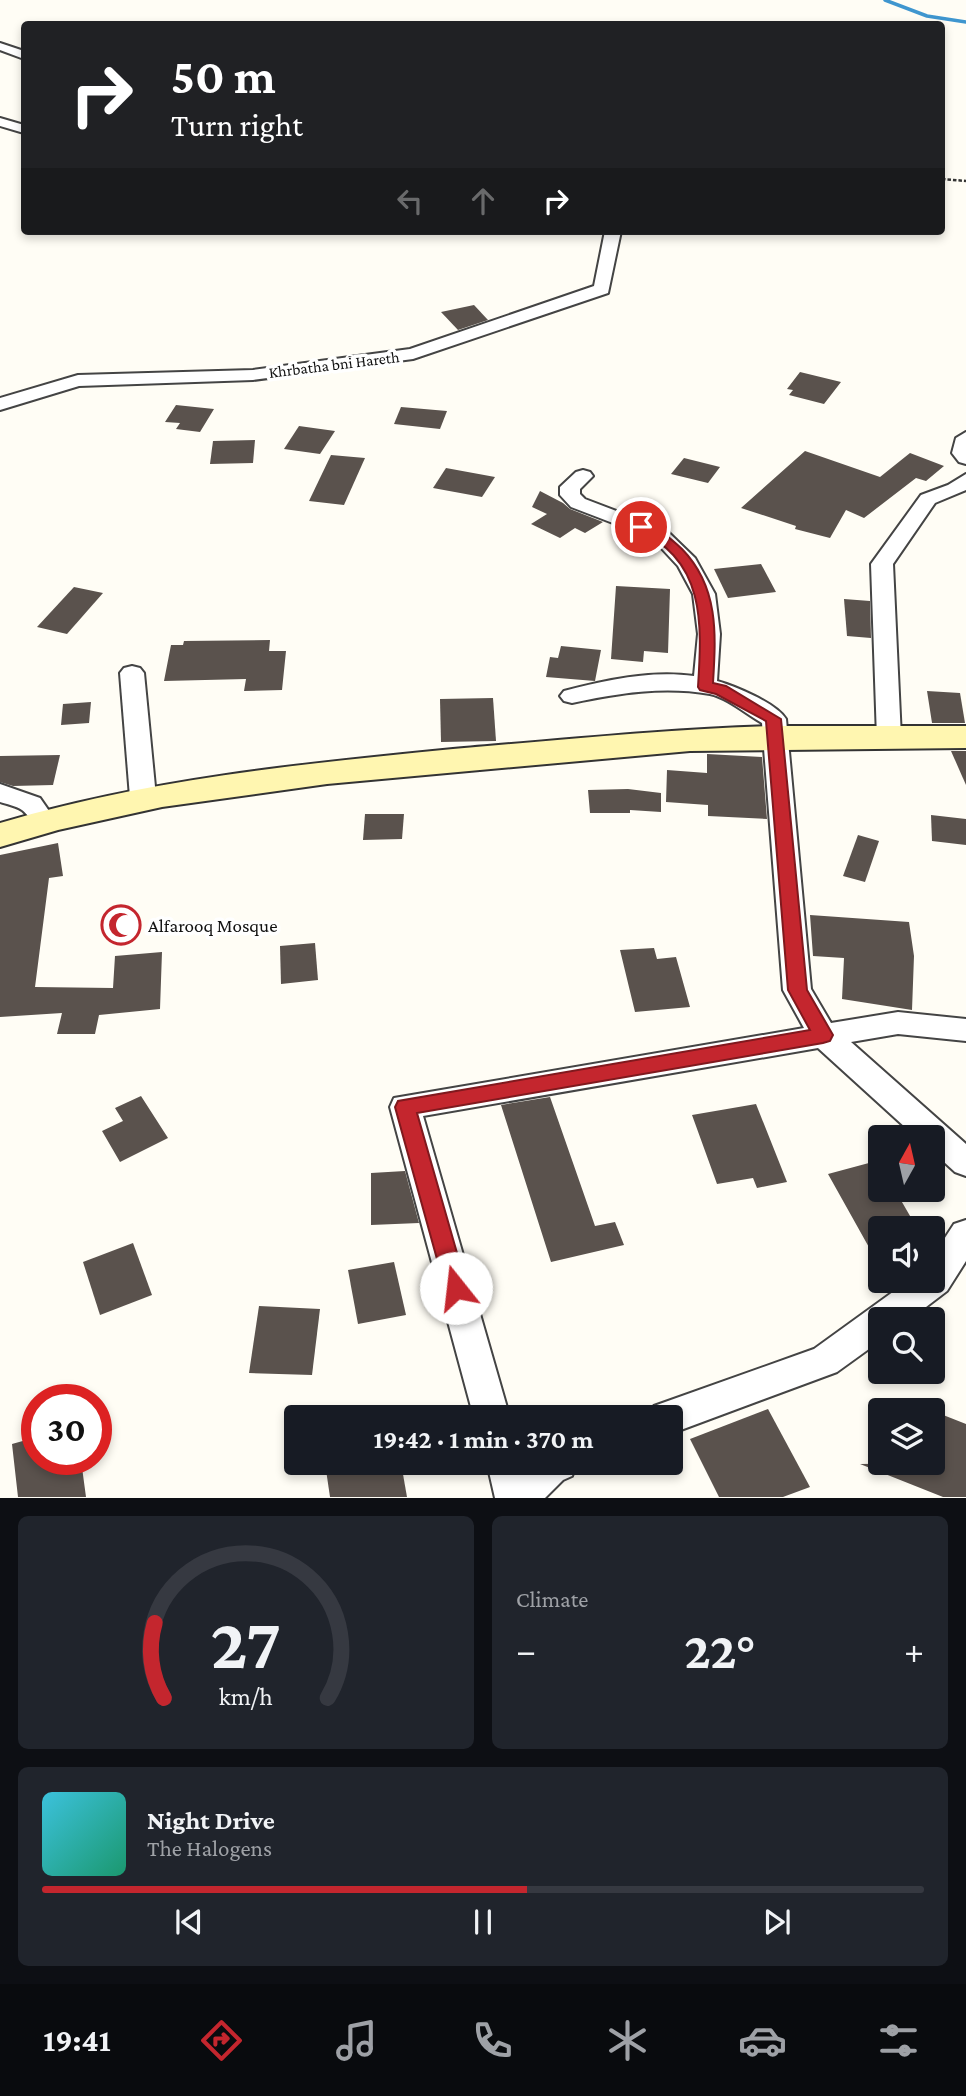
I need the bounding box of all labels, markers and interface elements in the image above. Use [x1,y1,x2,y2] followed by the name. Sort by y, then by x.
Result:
[56,49,147,140] icon: right
[171,49,276,104] text: 50 m
[171,107,303,143] text: Turn right
[391,182,429,220] icon: left
[464,182,502,220] icon: ahead
[537,182,575,220] icon: right
[268,348,401,381] street label: Khrbatha bni Hareth
[611,497,671,557] pin
[622,508,660,546] icon: arrive
[100,904,142,946] mosque icon: Alfarooq Mosque
[148,915,278,936] place label: Alfarooq Mosque
[868,1125,945,1202] north arrow
[868,1125,945,1475] map controls
[868,1216,945,1293] button: sound
[419,1251,493,1325] position arrow
[868,1307,945,1384] button: search
[21,1384,112,1475] speed limit sign: 30
[868,1398,945,1475] button: layers
[374,1425,593,1454] text: 19:42 · 1 min · 370 m
[516,1586,588,1612] text: Climate
[211,1604,281,1685] text: 27
[684,1621,756,1679] text: 22°
[516,1629,536,1671] text: −
[904,1629,924,1671] text: +
[219,1683,273,1710] text: km/h
[147,1806,275,1835] text: Night Drive
[147,1835,272,1861] text: The Halogens
[170,1903,208,1941] icon: previous
[464,1903,502,1941] icon: pause
[758,1903,796,1941] icon: next
[197,2016,246,2065] icon: directions
[332,2016,381,2065] icon: music
[468,2016,517,2065] icon: phone
[603,2016,652,2065] icon: climate
[738,2016,787,2065] icon: car
[874,2016,923,2065] icon: filters
[43,2022,111,2058] text: 19:41

